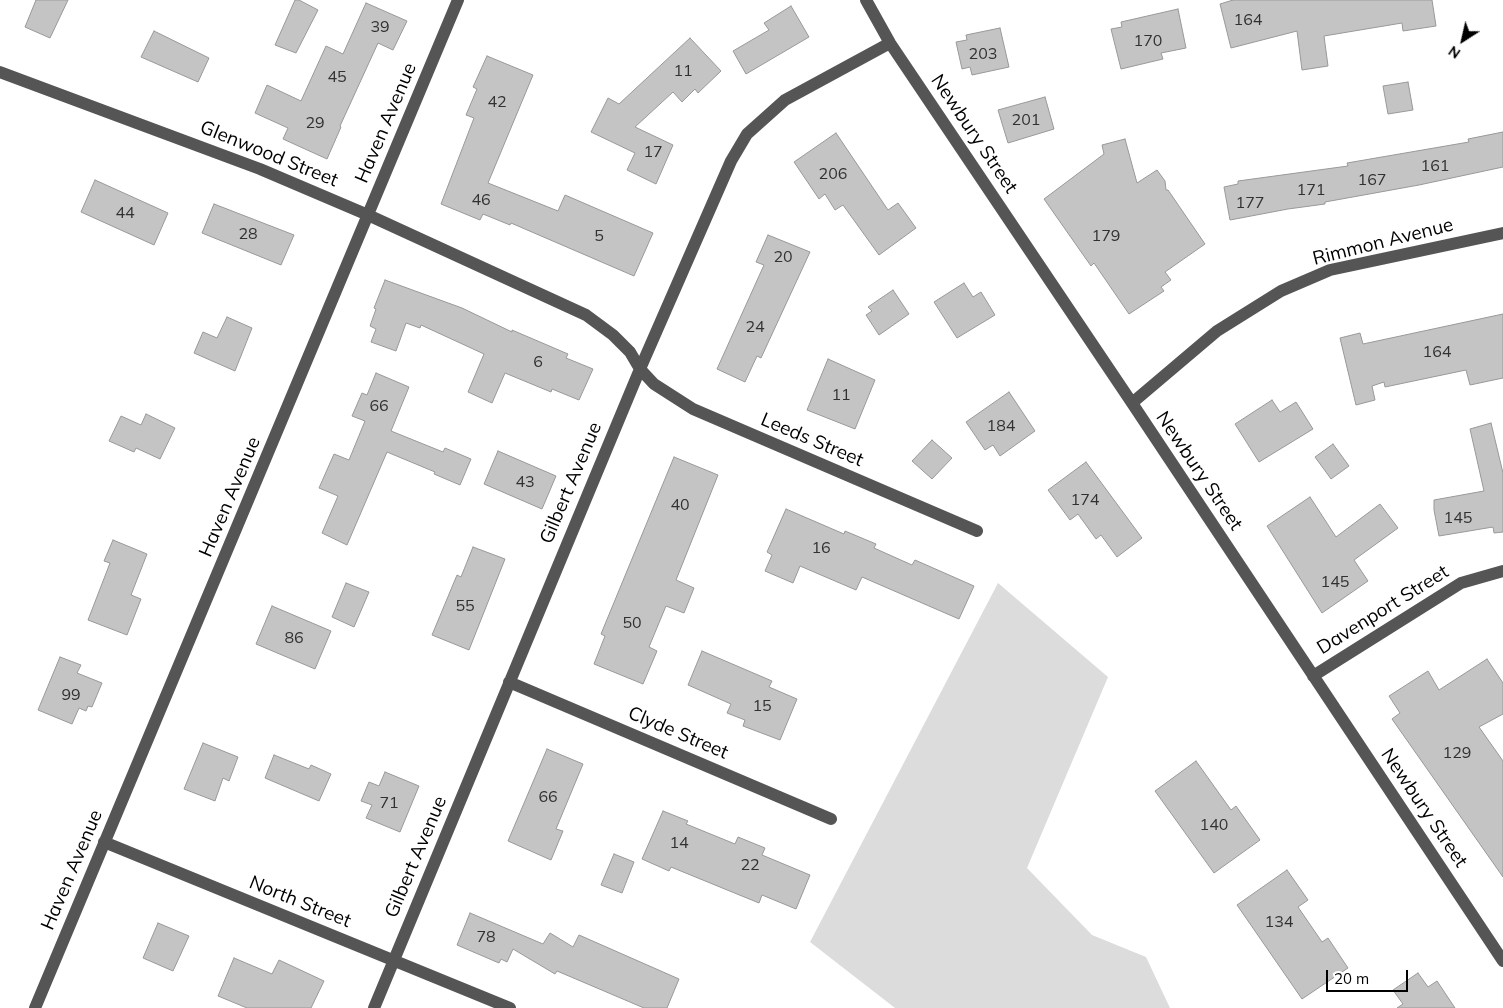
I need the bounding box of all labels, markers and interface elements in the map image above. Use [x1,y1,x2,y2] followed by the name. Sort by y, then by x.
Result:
[1234,10,1262,30] house number: 164
[1438,15,1488,65] north arrow
[370,17,390,37] house number: 39
[1134,31,1162,51] house number: 170
[1445,42,1464,63] text: N
[969,44,997,64] house number: 203
[350,59,422,187] street label: Haven Avenue
[673,61,693,81] house number: 11
[327,67,347,87] house number: 45
[926,70,1022,198] street label: Newbury Street
[487,92,507,112] house number: 42
[1012,110,1040,130] house number: 201
[305,113,325,133] house number: 29
[197,116,341,192] street label: Glenwood Street
[643,142,663,162] house number: 17
[1421,156,1449,176] house number: 161
[819,164,847,184] house number: 206
[1358,170,1386,190] house number: 167
[1297,180,1325,200] house number: 171
[471,190,491,210] house number: 46
[1236,193,1264,213] house number: 177
[115,203,135,223] house number: 44
[1310,214,1456,270] street label: Rimmon Avenue
[238,224,258,244] house number: 28
[594,226,604,246] house number: 5
[1092,226,1120,246] house number: 179
[773,247,793,267] house number: 20
[745,317,765,337] house number: 24
[1423,342,1451,362] house number: 164
[533,352,543,372] house number: 6
[831,385,851,405] house number: 11
[369,396,389,416] house number: 66
[1151,407,1247,535] street label: Newbury Street
[757,408,867,472] street label: Leeds Street
[987,416,1015,436] house number: 184
[535,419,607,547] street label: Gilbert Avenue
[194,433,266,561] street label: Haven Avenue
[515,472,535,492] house number: 43
[1071,490,1099,510] house number: 174
[670,495,690,515] house number: 40
[1444,508,1472,528] house number: 145
[811,538,831,558] house number: 16
[1313,560,1453,660] street label: Davenport Street
[1321,572,1349,592] house number: 145
[455,596,475,616] house number: 55
[622,613,642,633] house number: 50
[284,628,304,648] house number: 86
[61,685,81,705] house number: 99
[752,696,772,716] house number: 15
[624,702,732,764] street label: Clyde Street
[1443,743,1471,763] house number: 129
[1376,744,1472,872] street label: Newbury Street
[538,787,558,807] house number: 66
[379,793,399,813] house number: 71
[380,793,452,921] street label: Gilbert Avenue
[36,806,108,934] street label: Haven Avenue
[1200,815,1228,835] house number: 140
[669,833,689,853] house number: 14
[740,855,760,875] house number: 22
[246,871,354,933] street label: North Street
[1265,912,1293,932] house number: 134
[476,927,496,947] house number: 78
[1328,960,1410,992] scale bar
[1334,969,1369,988] text: 20 m

